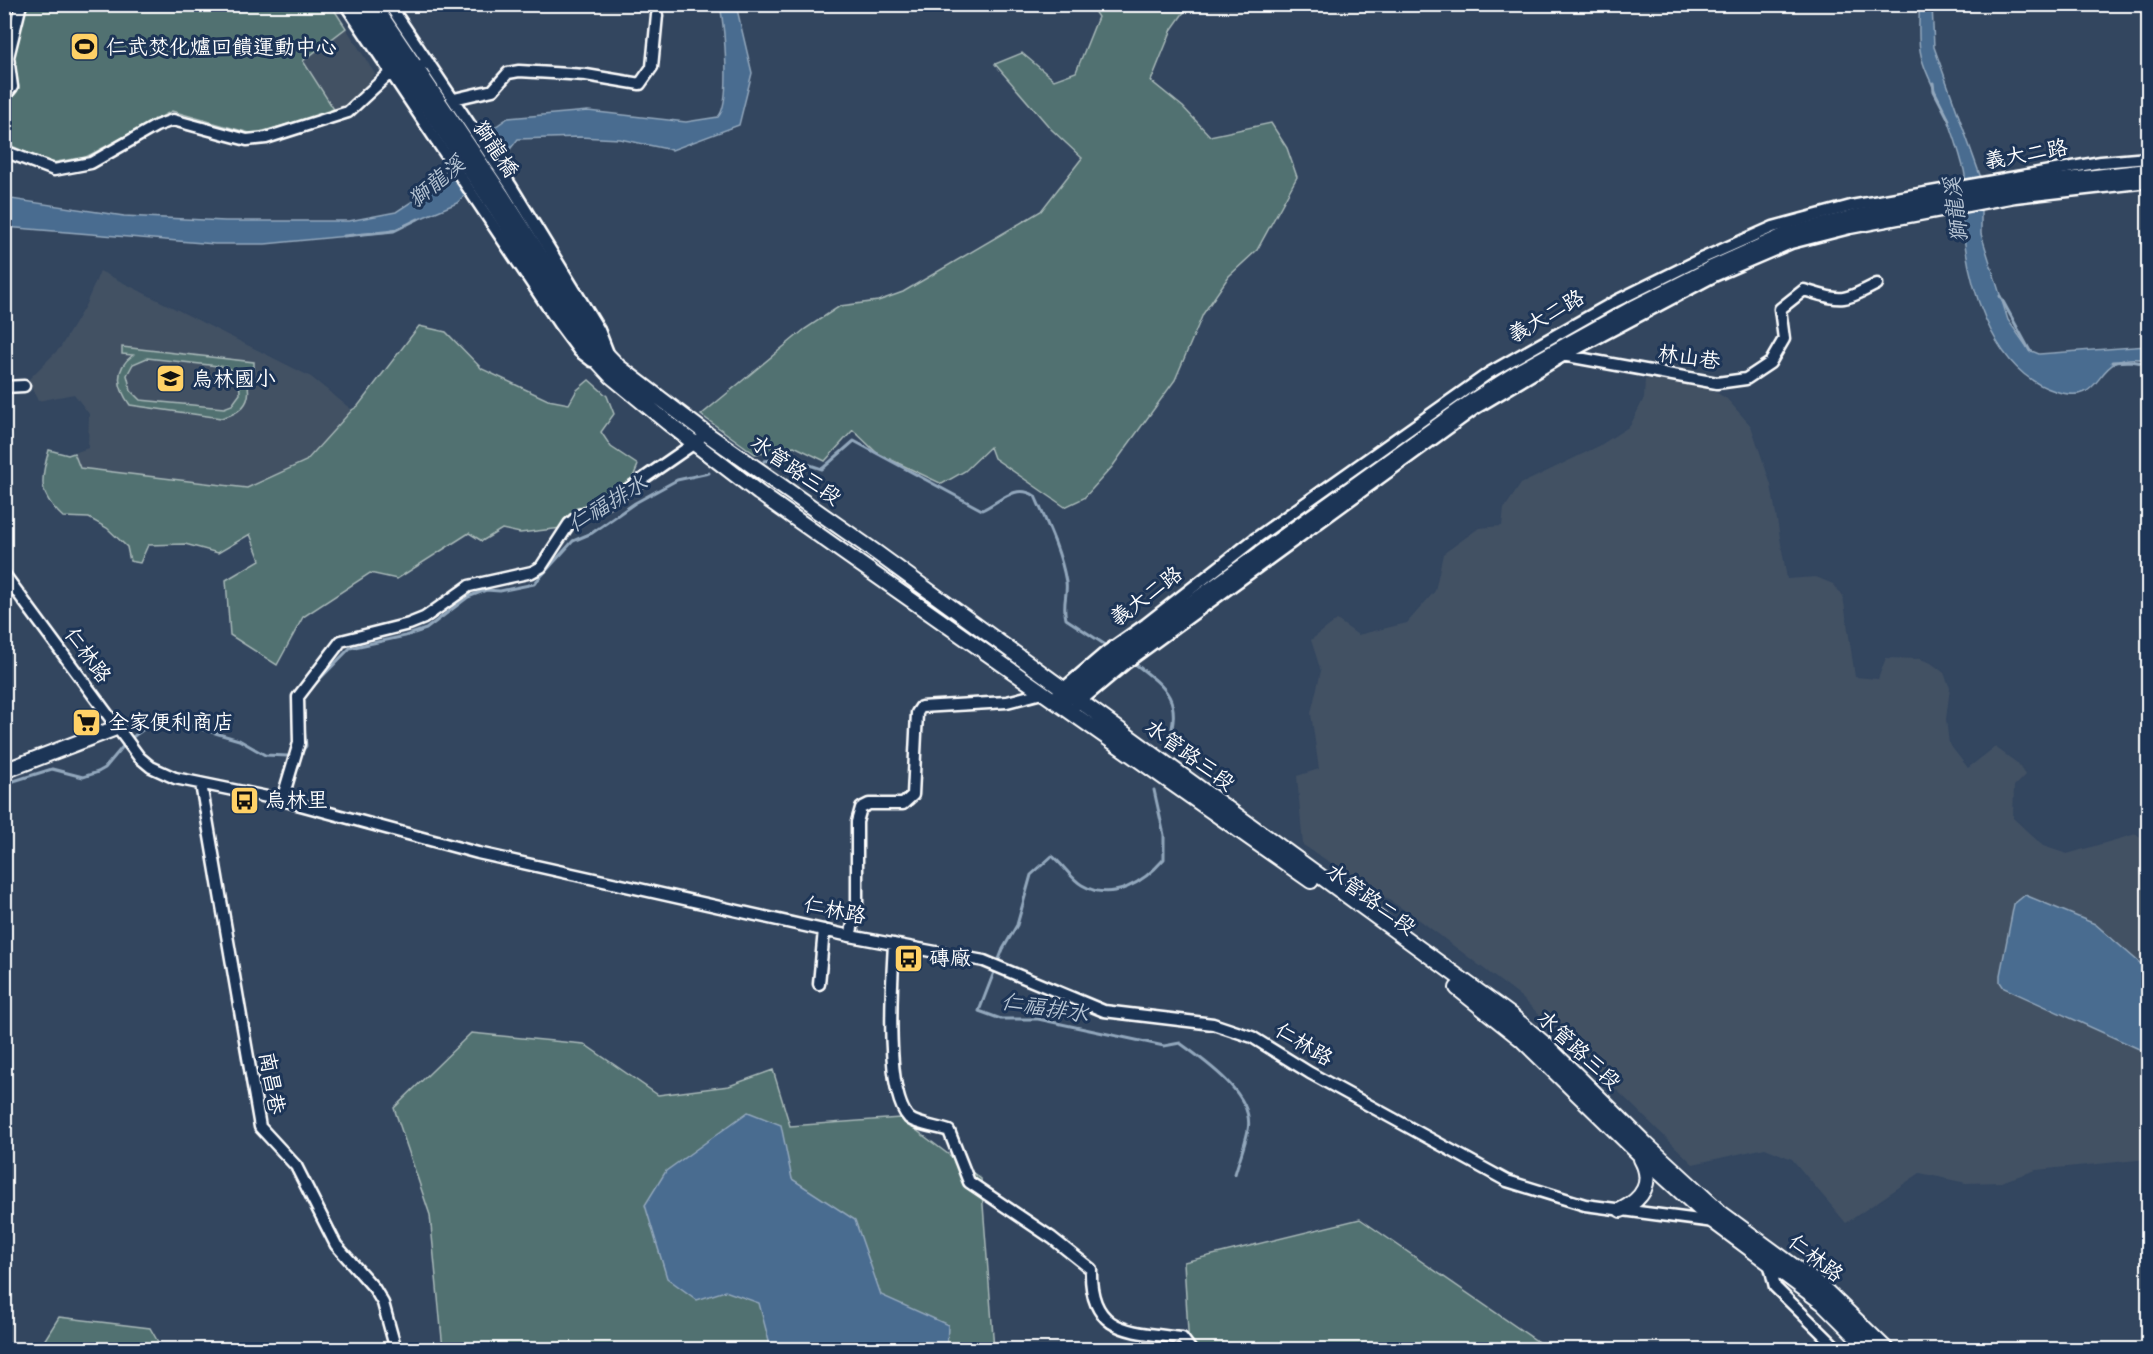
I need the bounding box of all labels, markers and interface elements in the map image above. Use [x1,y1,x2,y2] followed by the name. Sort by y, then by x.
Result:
[106,28,337,66] place label: 仁武焚化爐回饋運動中心
[69,31,101,63] sports icon: 仁武焚化爐回饋運動中心
[463,112,529,186] street label: 獅龍橋
[1981,128,2071,180] street label: 義大二路
[399,145,475,218] water label: 獅龍溪
[1932,174,1979,245] water label: 獅龍溪
[1500,279,1592,353] street label: 義大二路
[1655,334,1723,380] street label: 林山巷
[192,360,276,398] place label: 烏林國小
[155,363,187,395] school or university icon: 烏林國小
[742,424,850,516] street label: 水管路三段
[559,464,656,543] water label: 仁福排水
[1101,556,1191,636] street label: 義大二路
[54,618,122,692] street label: 仁林路
[108,703,234,741] place label: 全家便利商店
[71,706,103,738] supermarket icon: 全家便利商店
[1136,709,1244,801] street label: 水管路三段
[265,781,328,819] place label: 烏林里
[228,784,260,816] bus stop icon: 烏林里
[1317,853,1425,945] street label: 水管路二段
[800,885,870,935] street label: 仁林路
[929,939,971,977] place label: 磚廠
[892,942,924,974] bus stop icon: 磚廠
[998,981,1092,1034] water label: 仁福排水
[1528,1000,1630,1100] street label: 水管路三段
[1267,1011,1341,1077] street label: 仁林路
[248,1049,296,1117] street label: 南昌巷
[1779,1224,1853,1292] street label: 仁林路

